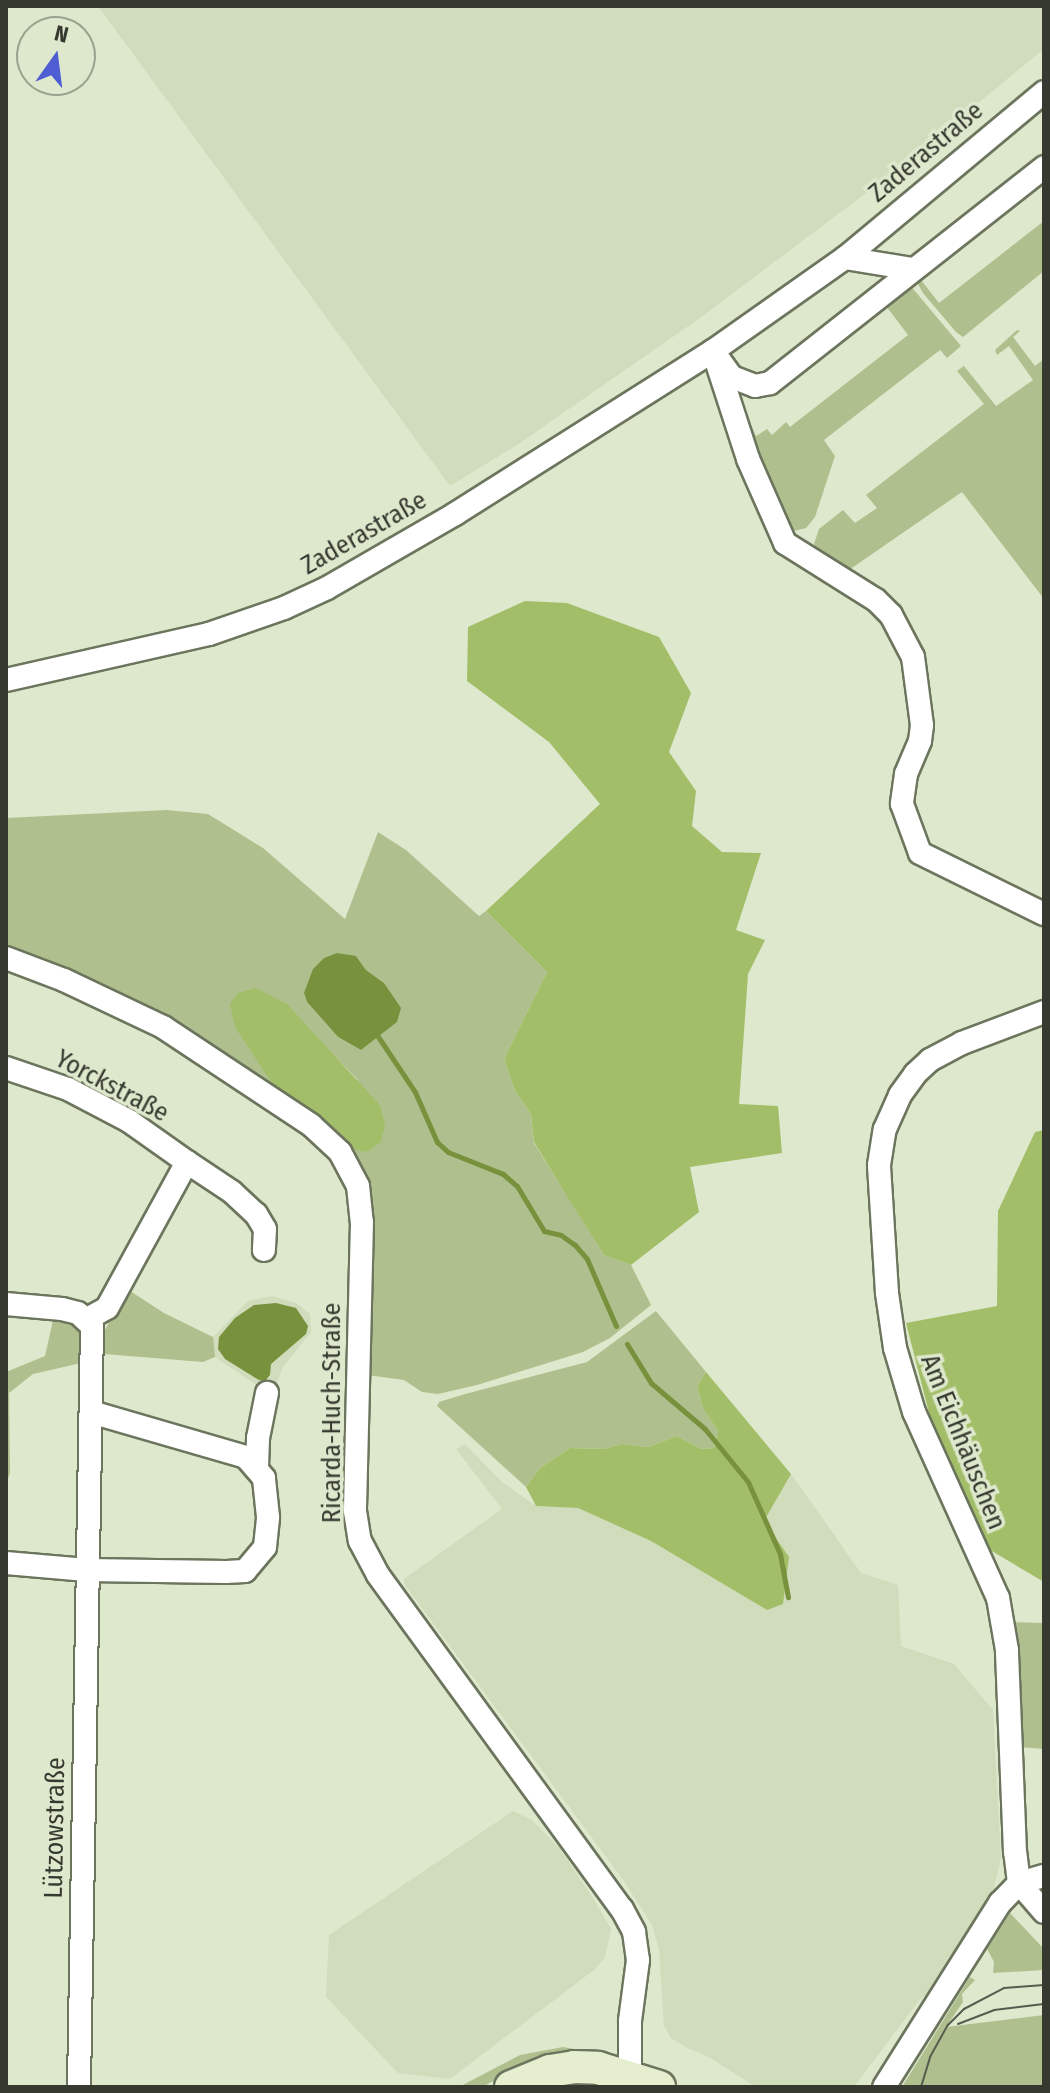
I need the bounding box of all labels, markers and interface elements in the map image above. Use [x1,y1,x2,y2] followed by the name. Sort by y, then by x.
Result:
[16,16,96,96] north arrow
[52,19,71,49] text: N
[863,95,989,209] street label: Zaderastraße
[296,485,432,581] street label: Zaderastraße
[50,1043,174,1129] street label: Yorckstraße
[316,1303,348,1523] street label: Ricarda-Huch-Straße
[914,1350,1012,1534] street label: Am Eichhäuschen
[38,1757,72,1899] street label: Lützowstraße

